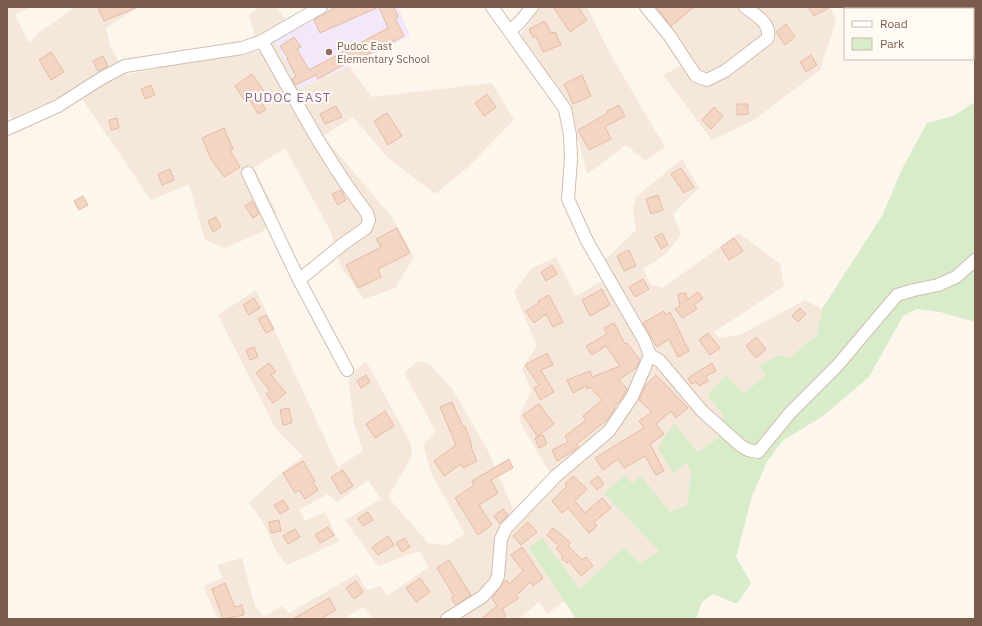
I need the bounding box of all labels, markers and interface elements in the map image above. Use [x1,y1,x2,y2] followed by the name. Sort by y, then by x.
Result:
[844,8,974,60] legend
[880,16,908,31] text: Road
[880,36,905,51] text: Park
[337,39,430,66] place label: Pudoc East Elementary School
[324,47,334,57] marker: Pudoc East Elementary School
[245,89,331,106] district label: PUDOC EAST

